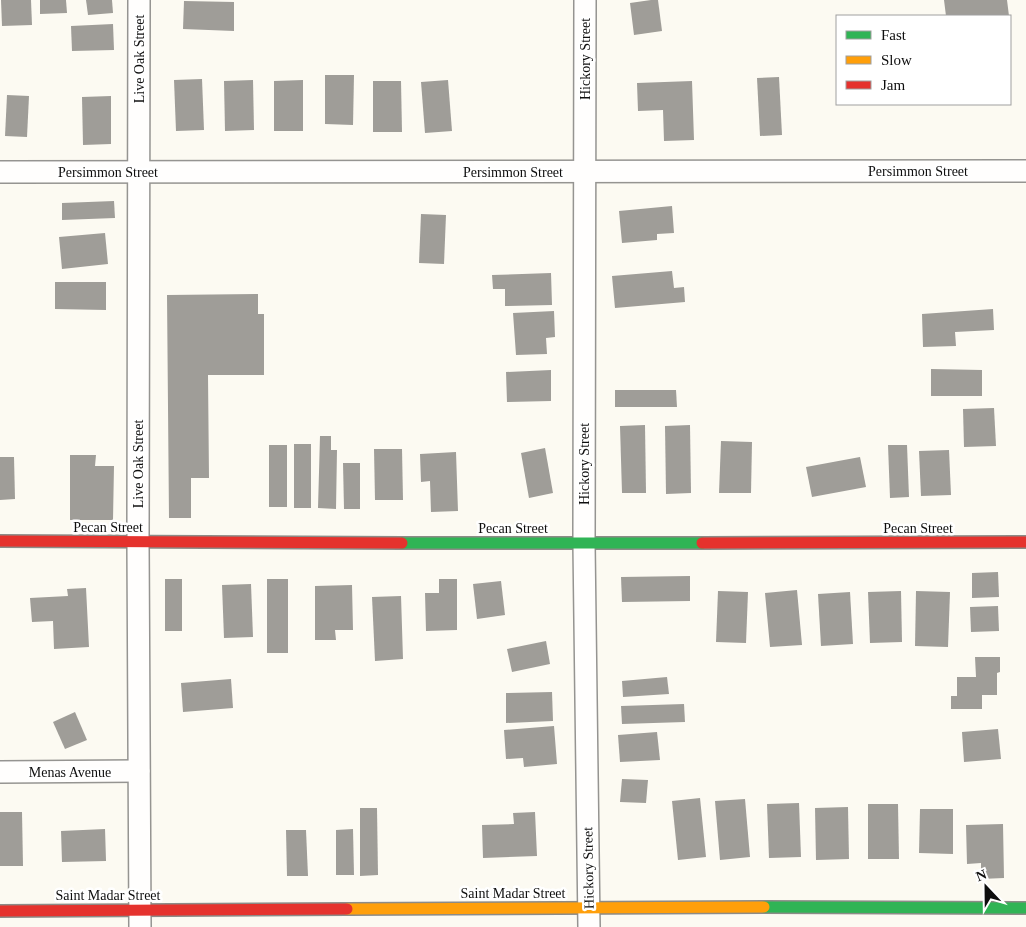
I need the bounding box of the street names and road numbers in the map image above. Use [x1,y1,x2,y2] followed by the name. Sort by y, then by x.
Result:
[132,15,147,103] street label: Live Oak Street
[578,18,593,100] street label: Hickory Street
[868,164,968,179] street label: Persimmon Street
[58,165,158,180] street label: Persimmon Street
[463,165,563,180] street label: Persimmon Street
[131,420,146,508] street label: Live Oak Street
[577,423,592,505] street label: Hickory Street
[73,520,143,535] street label: Pecan Street
[478,521,548,536] street label: Pecan Street
[883,521,953,536] street label: Pecan Street
[29,765,111,780] street label: Menas Avenue
[580,827,597,909] street label: Hickory Street
[461,886,566,901] street label: Saint Madar Street
[56,888,161,903] street label: Saint Madar Street

